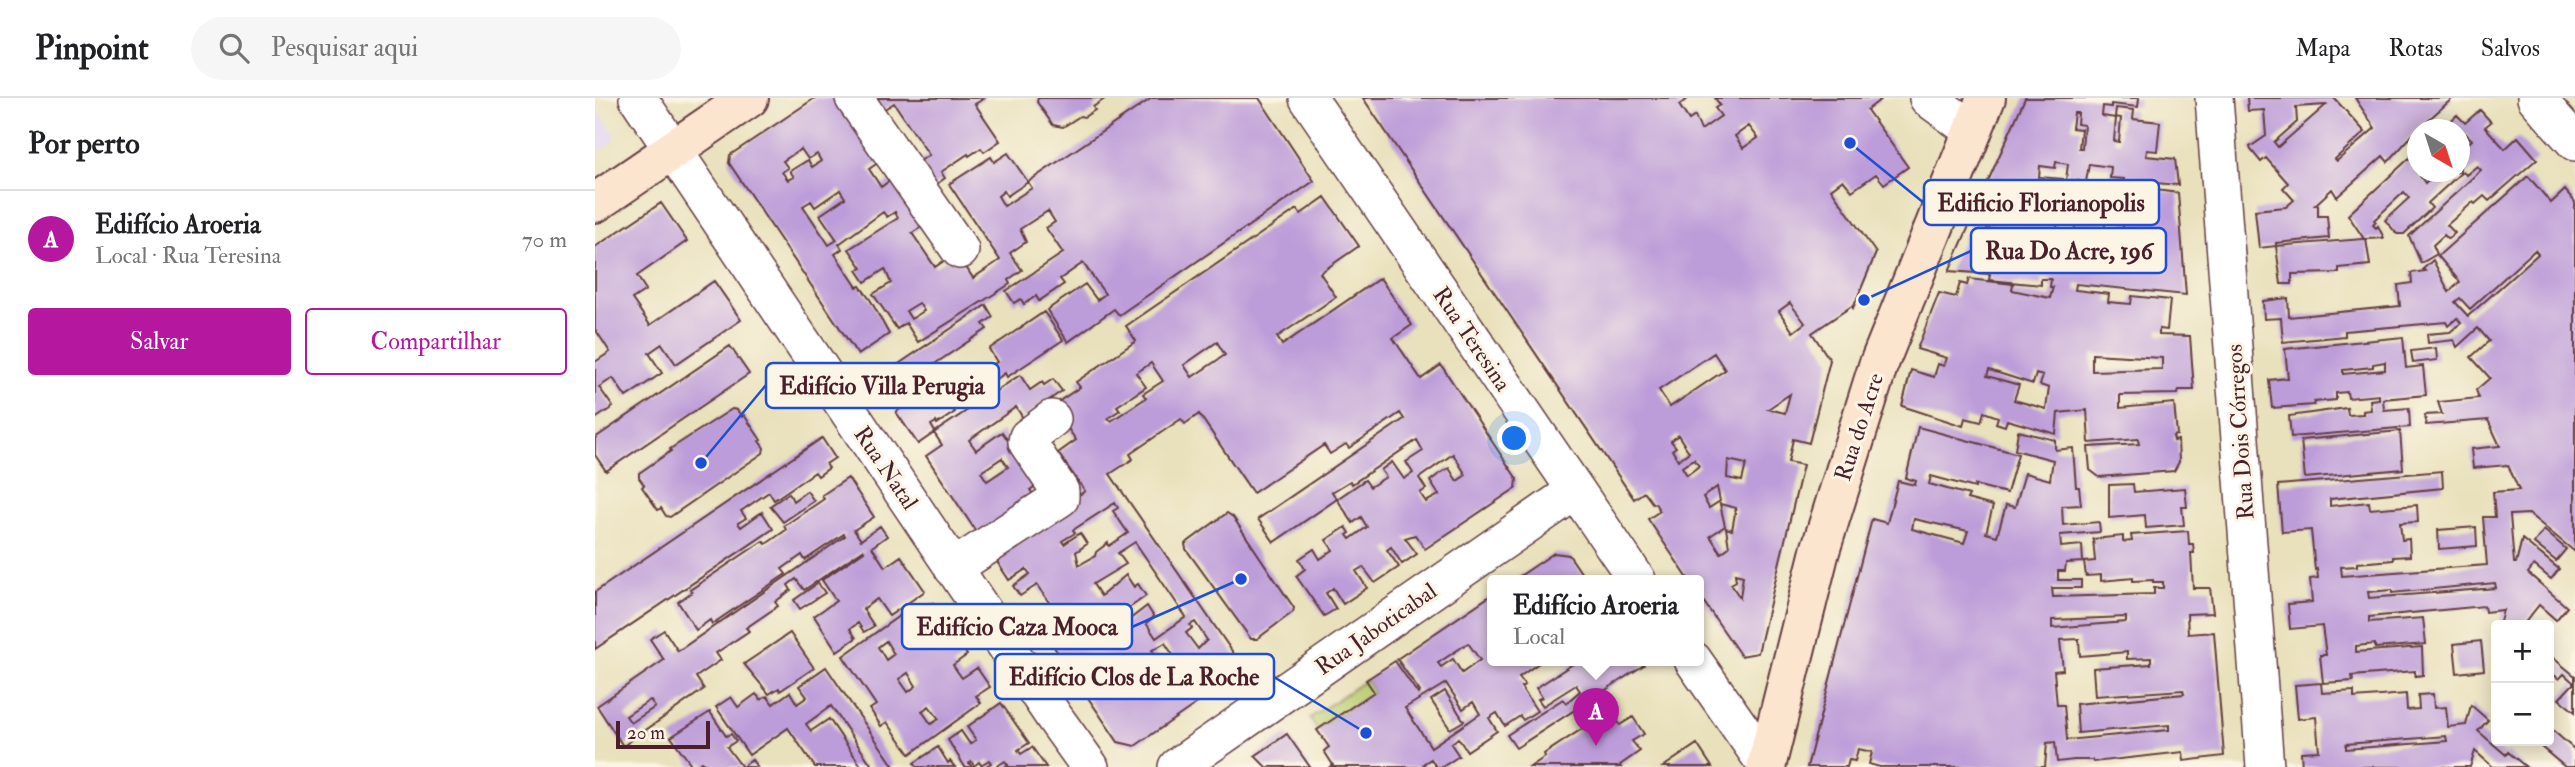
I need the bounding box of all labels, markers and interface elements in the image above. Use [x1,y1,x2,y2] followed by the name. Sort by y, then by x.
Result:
[191,17,681,80] search box
[35,28,149,69] text: Pinpoint
[215,29,253,67] icon: search
[271,32,418,64] text: Pesquisar aqui
[2295,33,2350,64] text: Mapa
[2388,33,2443,64] text: Rotas
[2481,33,2540,64] text: Salvos
[2407,119,2470,182] north arrow
[28,125,140,162] text: Por perto
[1924,180,2159,225] callout: Edificio Florianopolis
[1937,188,2145,219] text: Edificio Florianopolis
[95,209,261,241] text: Edifício Aroeria
[44,225,58,254] text: A
[522,225,567,254] text: 70 m
[1971,228,2166,273] callout: Rua Do Acre, 196
[1985,236,2155,267] text: Rua Do Acre, 196
[95,241,281,270] text: Local · Rua Teresina
[1427,281,1518,397] street label: Rua Teresina
[28,308,291,375] button: Salvar
[305,308,567,375] button: Compartilhar
[2219,343,2261,521] street label: Rua Dois Córregos
[766,363,999,408] callout: Edifício Villa Perugia
[1828,369,1890,485] street label: Rua do Acre
[779,371,986,402] text: Edifício Villa Perugia
[847,421,925,515] street label: Rua Natal
[1497,421,1531,455] your location
[1487,575,1704,666] popup
[1310,576,1443,682] street label: Rua Jaboticabal
[1513,590,1678,622] text: Edifício Aroeria
[902,604,1132,649] callout: Edifício Caza Mooca
[916,612,1119,643] text: Edifício Caza Mooca
[2491,620,2554,746] map controls
[2491,620,2554,683] button: +
[1513,622,1565,651] text: Local
[995,654,1274,699] callout: Edifício Clos de La Roche
[1009,662,1259,693] text: Edifício Clos de La Roche
[2491,683,2554,746] button: −
[1573,688,1619,746] pin: A
[616,718,711,750] scale bar
[627,721,665,745] text: 20 m

